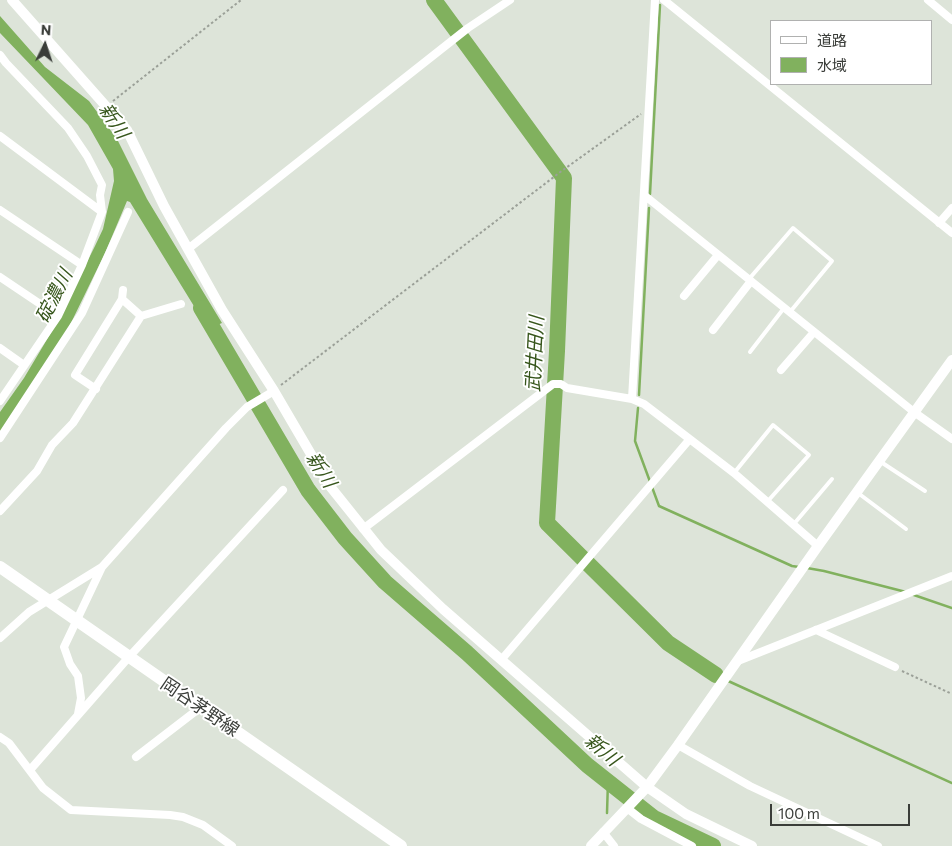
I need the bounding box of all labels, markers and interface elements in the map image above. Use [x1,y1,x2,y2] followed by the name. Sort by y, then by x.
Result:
[20,20,70,70] north arrow
[770,20,932,85] legend
[40,21,52,38] text: N
[817,31,847,49] text: 道路
[817,56,847,74] text: 水域
[94,99,134,143] water label: 新川
[31,265,77,327] water label: 碇濃川
[522,315,548,393] water label: 武井田川
[301,448,341,492] water label: 新川
[157,673,243,741] street label: 岡谷茅野線
[580,729,624,771] water label: 新川
[772,794,912,826] scale bar
[778,804,820,822] text: 100 m

